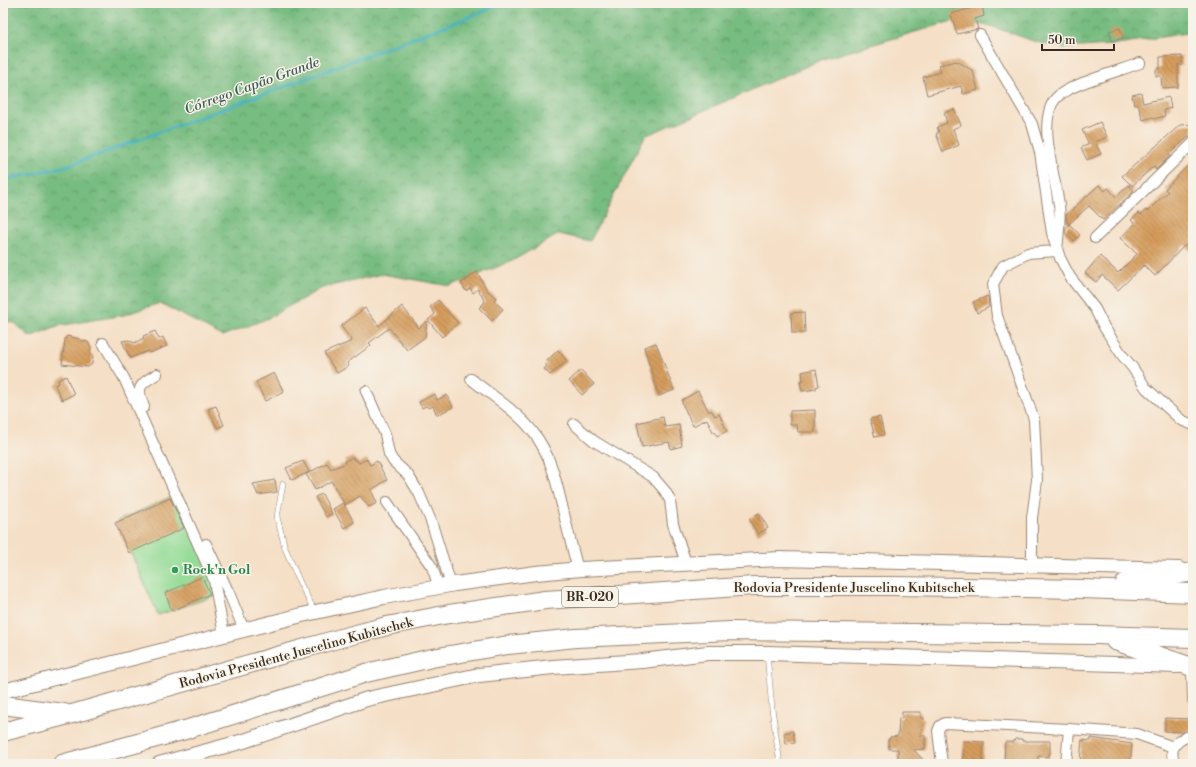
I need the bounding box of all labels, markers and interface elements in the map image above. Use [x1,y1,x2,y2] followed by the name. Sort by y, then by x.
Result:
[1042,26,1114,52] scale bar
[1048,33,1076,48] text: 50 m
[182,53,322,119] water label: Córrego Capão Grande
[183,562,251,578] place label: Rock'n Gol
[170,565,180,575] marker: Rock'n Gol
[733,580,976,596] street label: Rodovia Presidente Juscelino Kubitschek
[562,587,618,607] road number: BR-020
[177,614,416,692] street label: Rodovia Presidente Juscelino Kubitschek

